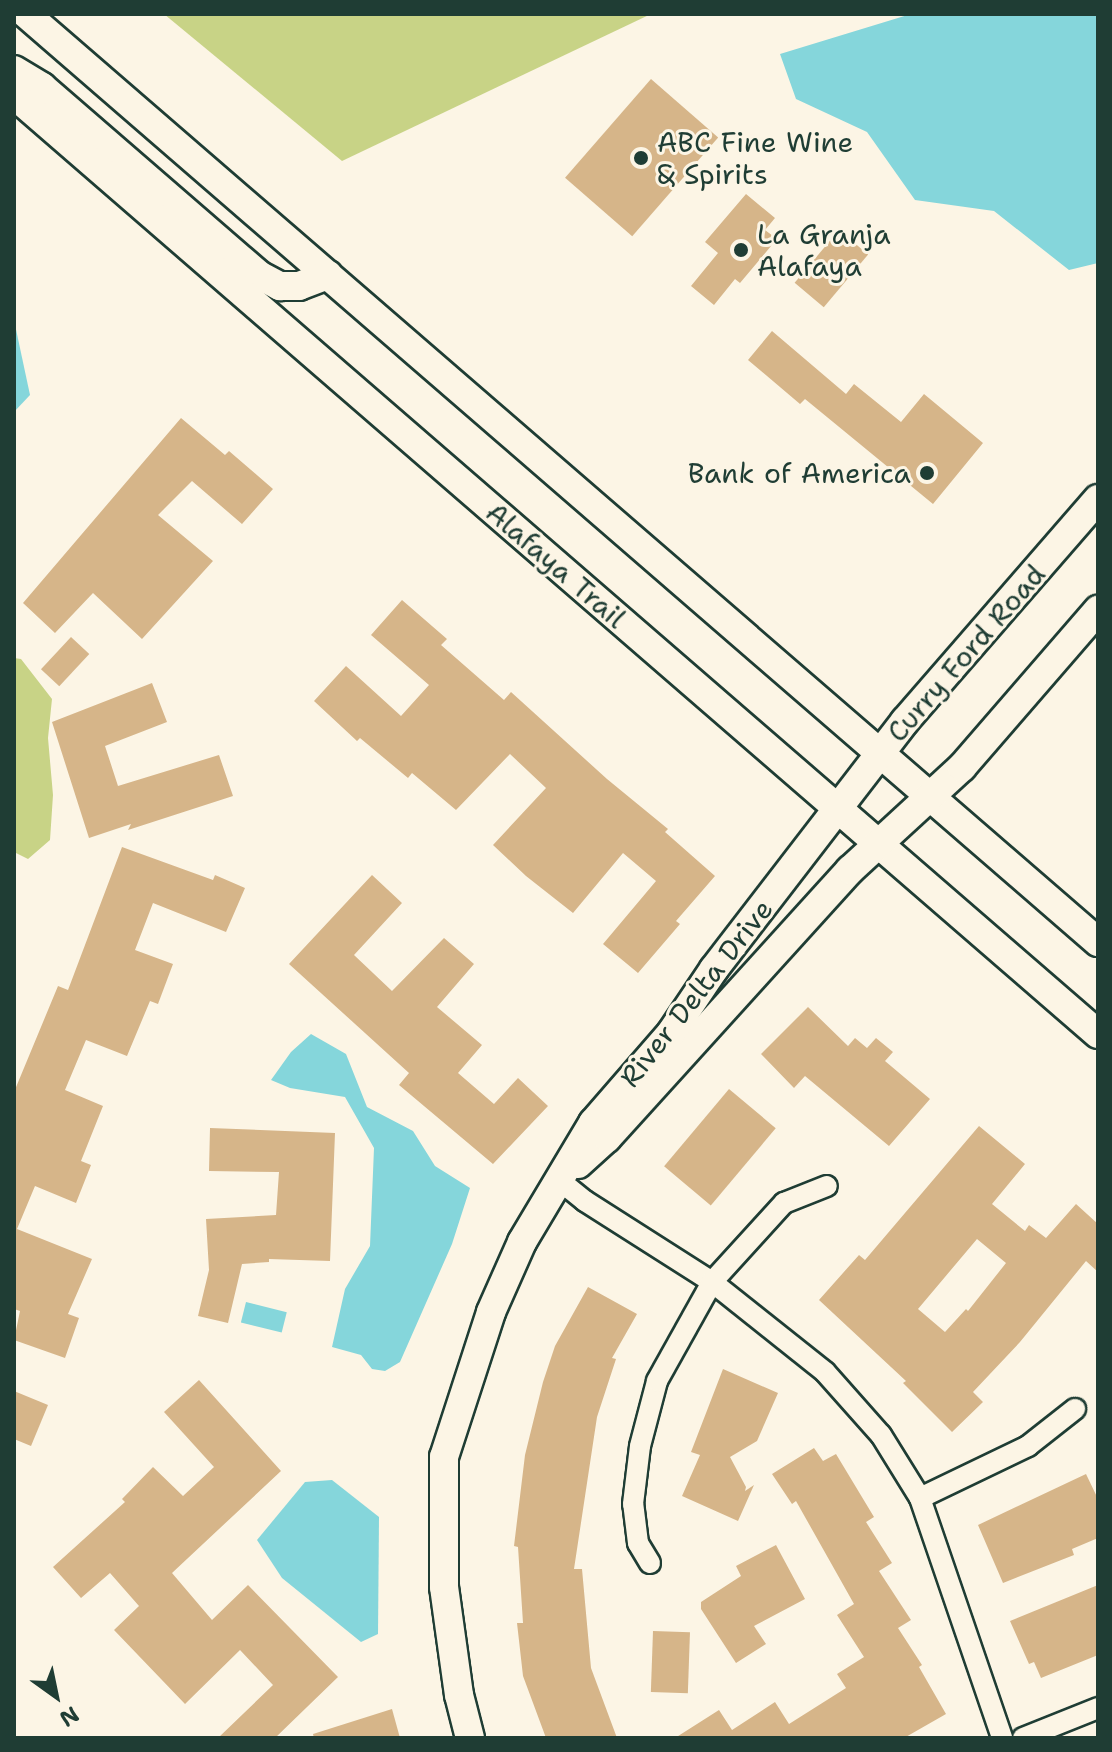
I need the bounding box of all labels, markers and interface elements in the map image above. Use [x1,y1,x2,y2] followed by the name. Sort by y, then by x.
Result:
[657,125,853,191] place label: ABC Fine Wine & Spirits
[632,149,650,167] marker: ABC Fine Wine & Spirits
[757,217,891,283] place label: La Granja Alafaya
[732,241,750,259] marker: La Granja Alafaya
[688,456,911,490] place label: Bank of America
[918,464,936,482] marker: Bank of America
[479,495,633,635] street label: Alafaya Trail
[880,558,1052,748] street label: Curry Ford Road
[612,893,780,1093] street label: River Delta Drive
[16,1656,96,1736] north arrow
[54,1700,85,1733] text: N

